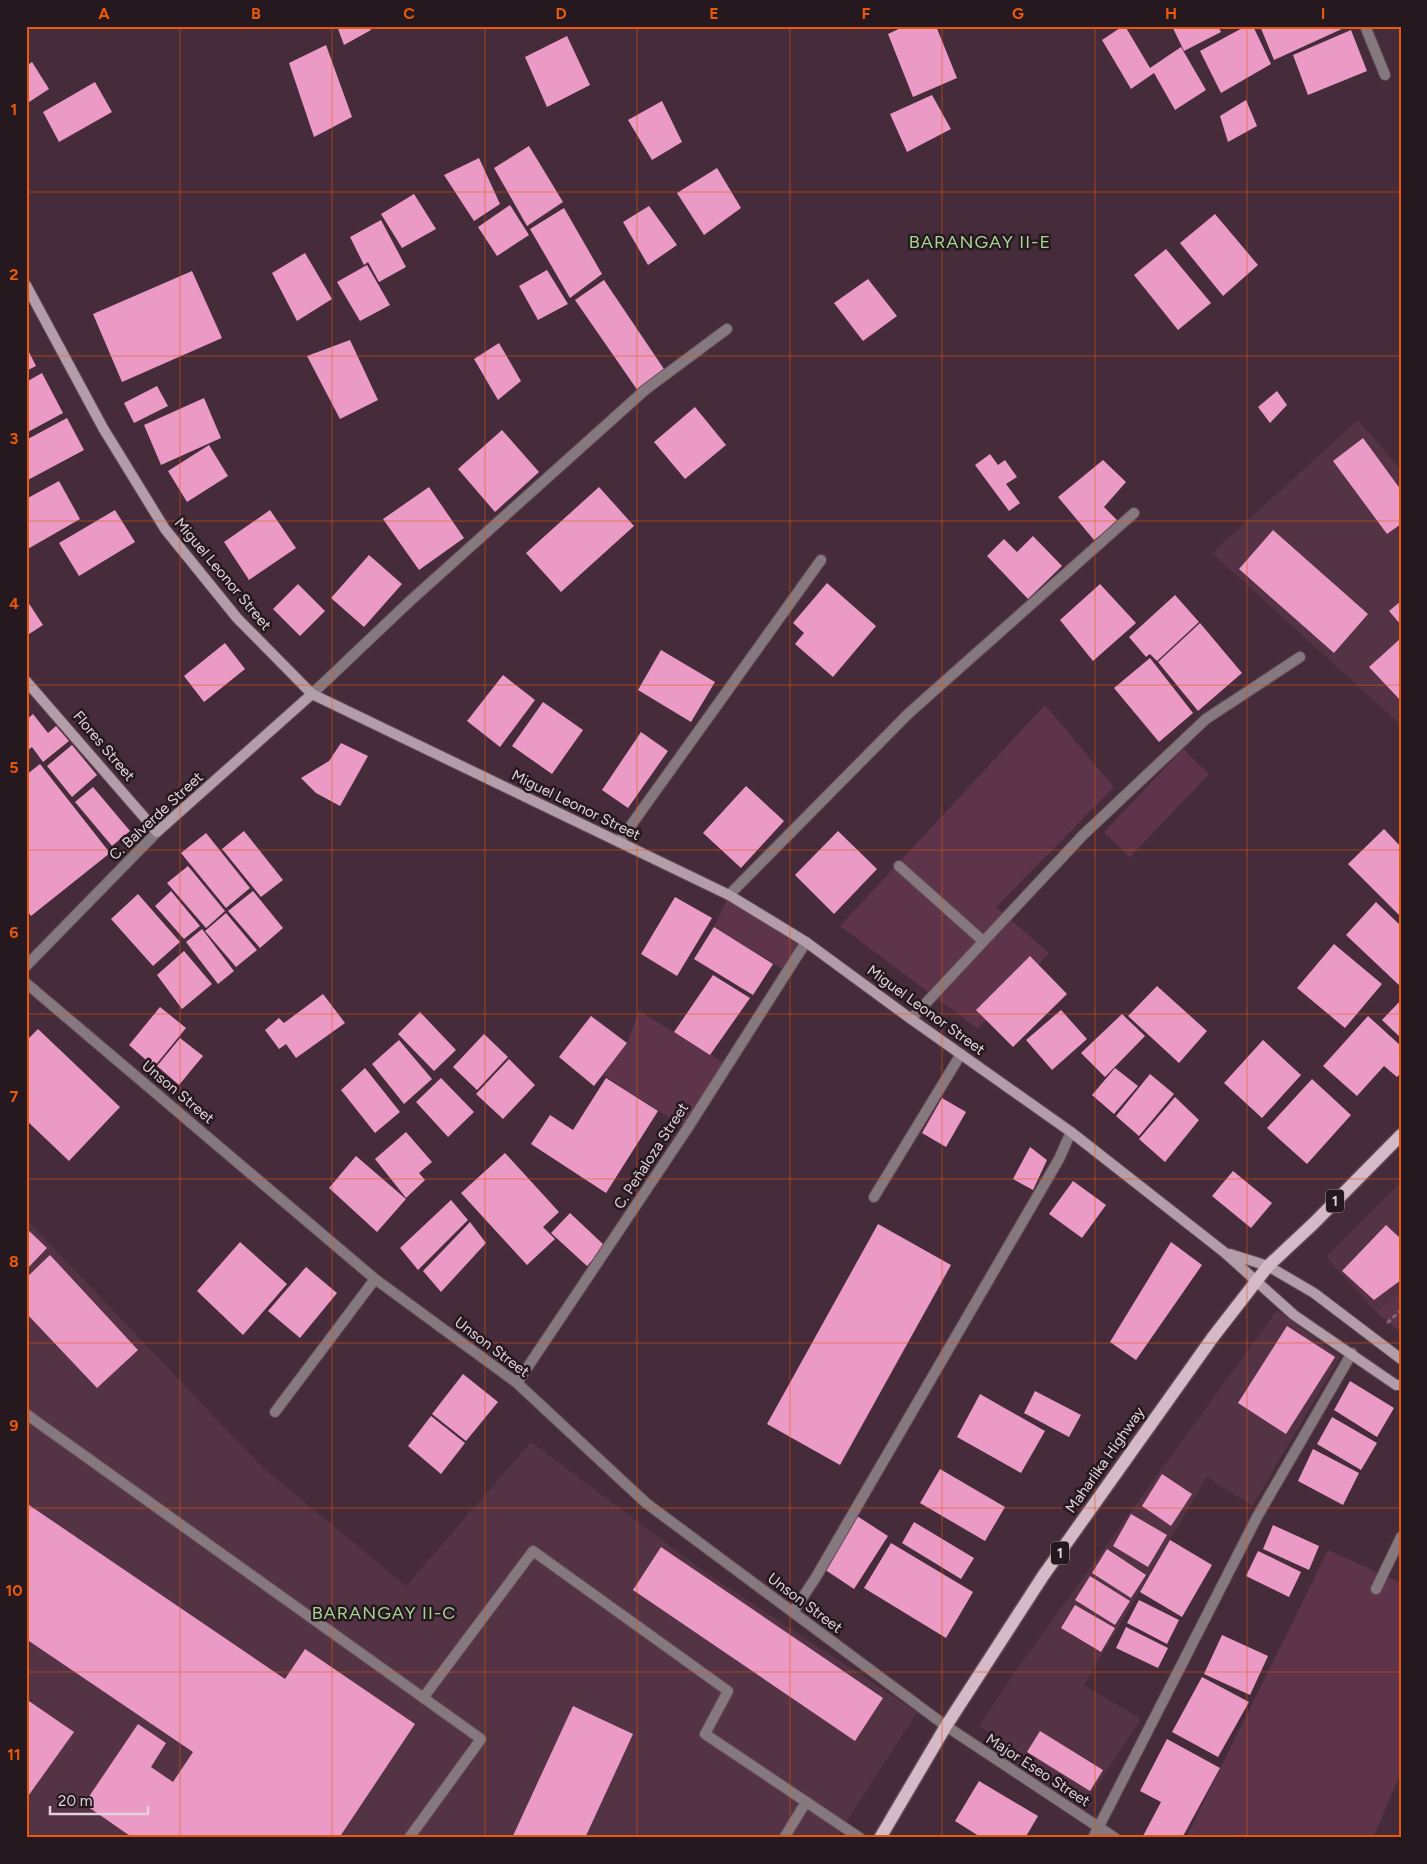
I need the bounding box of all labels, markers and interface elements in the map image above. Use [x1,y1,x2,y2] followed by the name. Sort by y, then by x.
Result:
[98,4,110,23] text: A
[251,4,261,23] text: B
[403,4,415,23] text: C
[555,4,567,23] text: D
[709,4,719,23] text: E
[862,4,871,23] text: F
[1012,4,1024,23] text: G
[1165,4,1177,23] text: H
[1321,4,1325,23] text: I
[11,100,17,119] text: 1
[909,231,1051,253] district label: BARANGAY II-E
[9,265,19,284] text: 2
[10,429,19,448] text: 3
[171,514,275,634] street label: Miguel Leonor Street
[9,594,19,613] text: 4
[69,707,139,785] street label: Flores Street
[9,758,19,777] text: 5
[509,766,644,844] street label: Miguel Leonor Street
[105,768,207,864] street label: C. Balverde Street
[9,923,19,942] text: 6
[864,961,989,1059] street label: Miguel Leonor Street
[138,1057,218,1128] street label: Unson Street
[10,1087,19,1106] text: 7
[610,1099,692,1213] street label: C. Peñaloza Street
[1326,1190,1344,1212] road number: 1
[9,1252,19,1271] text: 8
[451,1313,533,1381] street label: Unson Street
[1062,1403,1148,1517] street label: Maharlika Highway
[9,1416,19,1435] text: 9
[1051,1542,1069,1565] road number: 1
[764,1569,846,1637] street label: Unson Street
[5,1581,23,1600] text: 10
[312,1602,456,1624] district label: BARANGAY II-C
[983,1730,1094,1810] street label: Major Eseo Street
[7,1745,21,1764] text: 11
[50,1784,148,1816] scale bar
[58,1792,92,1810] text: 20 m

